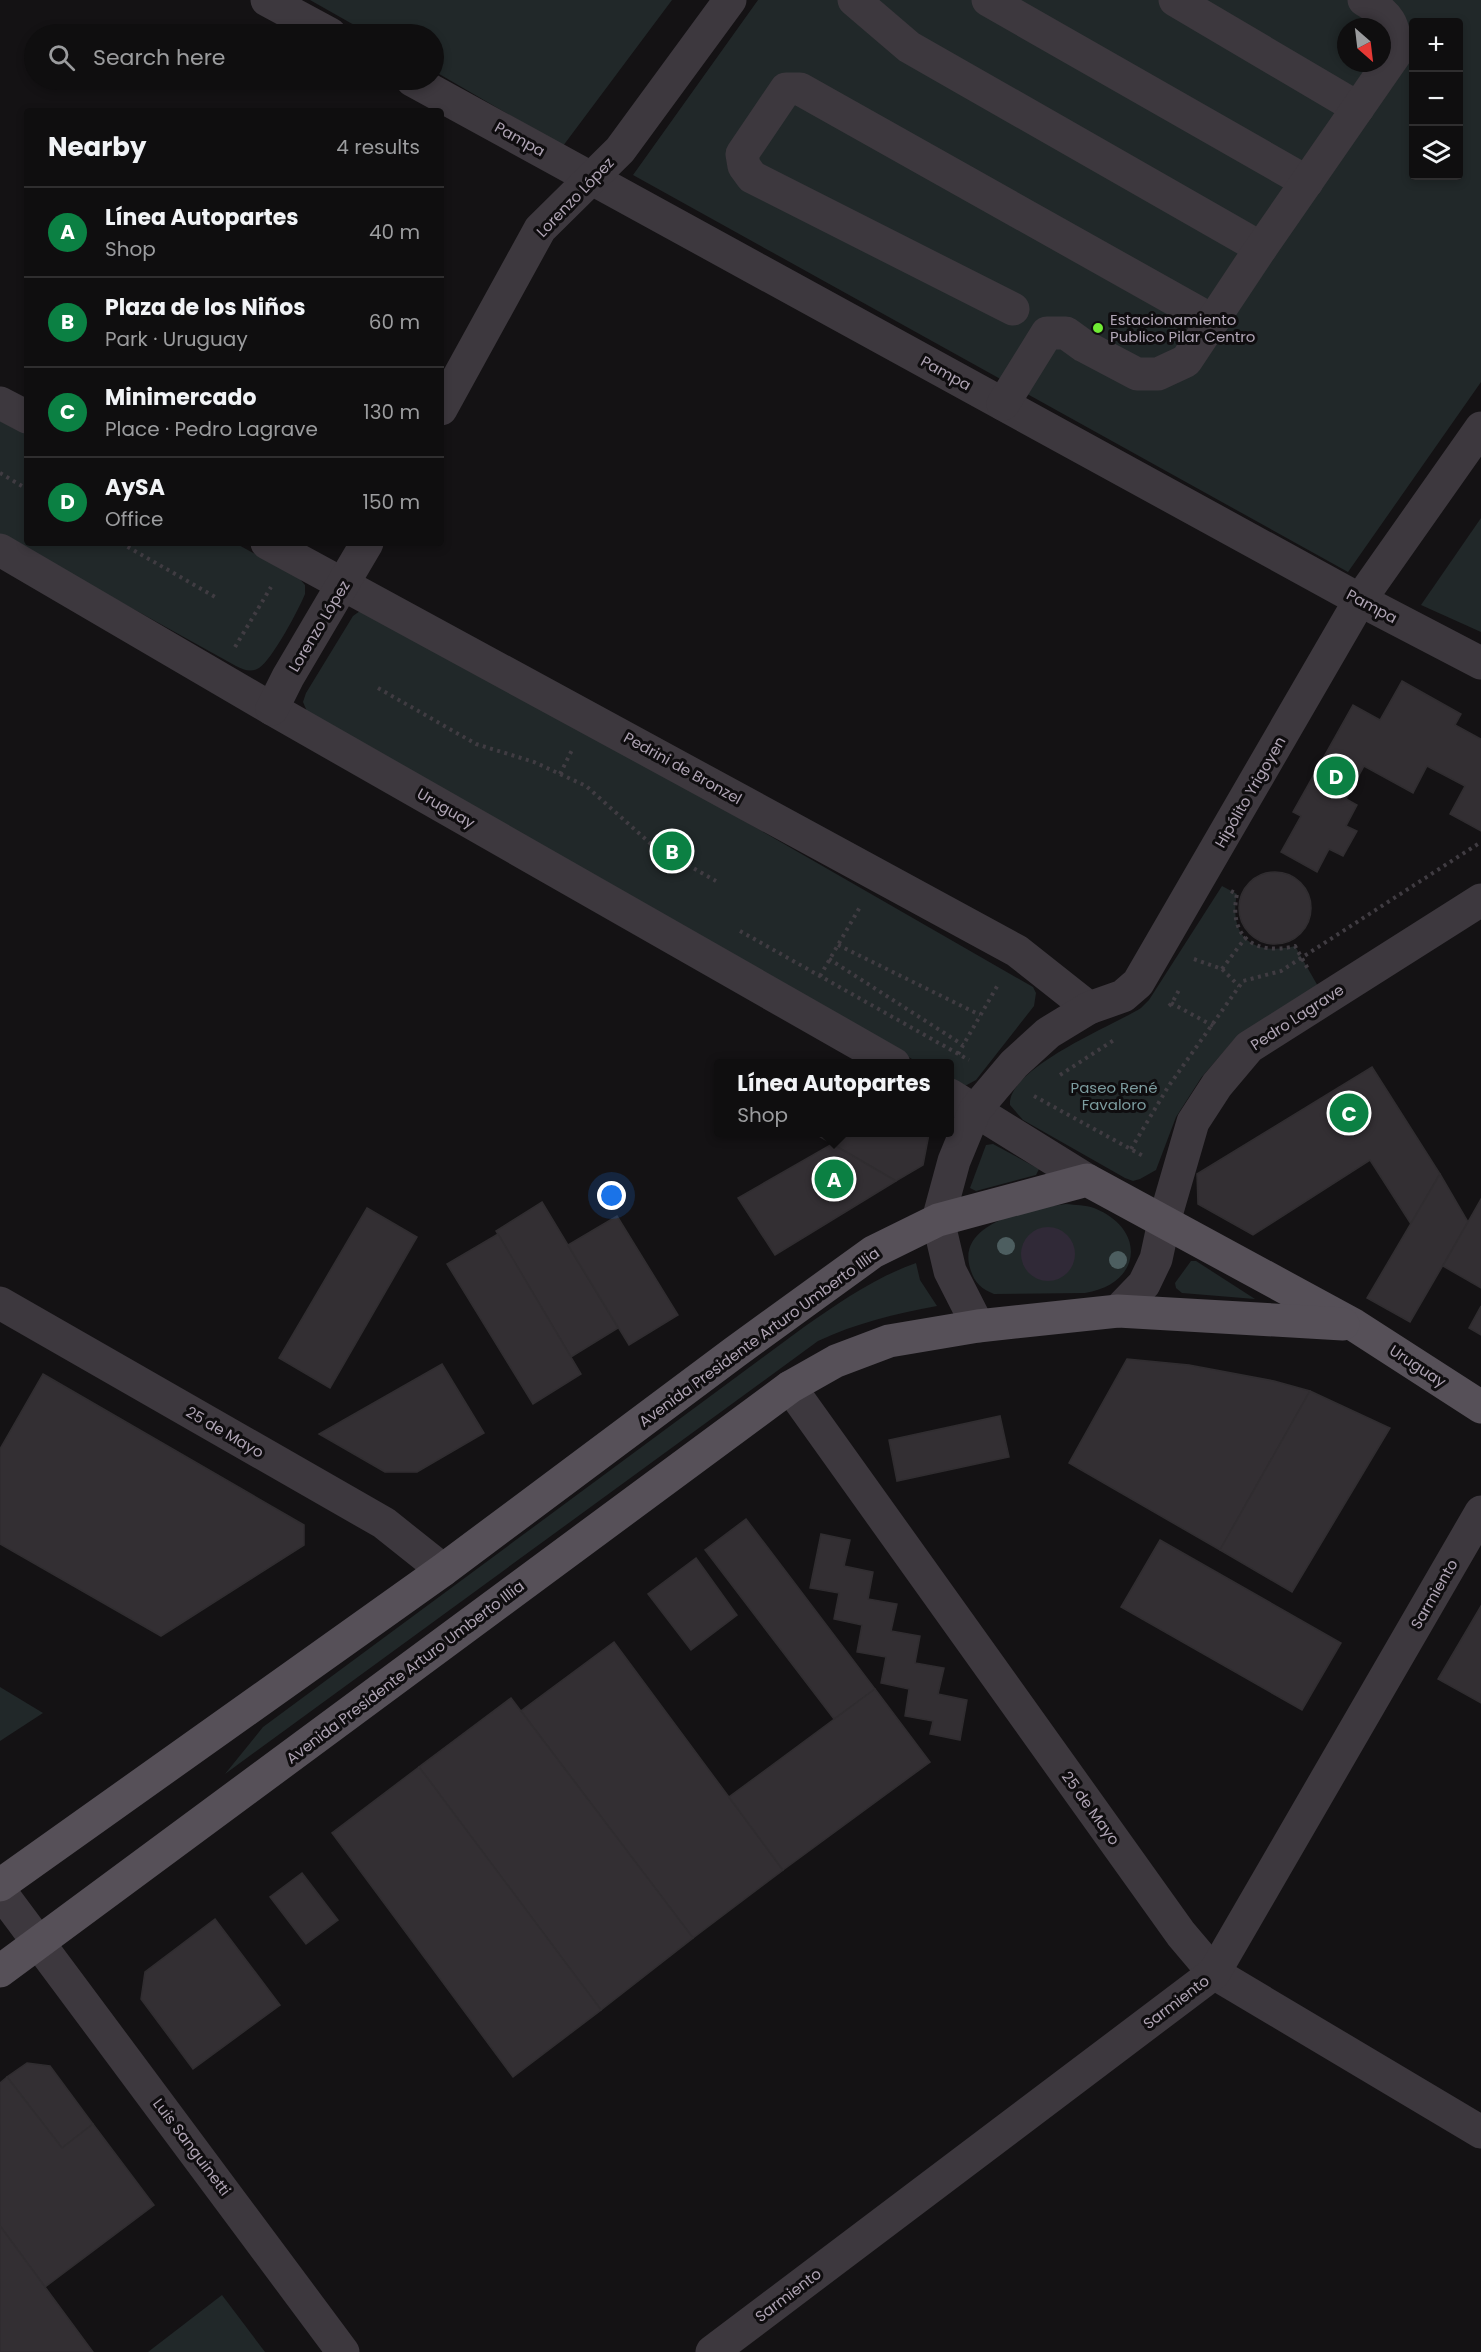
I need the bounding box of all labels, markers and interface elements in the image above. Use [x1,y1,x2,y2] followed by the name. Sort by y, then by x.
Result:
[1337,18,1391,72] north arrow
[1409,18,1463,180] map controls
[1409,18,1463,72] button: +
[24,24,444,90] search box
[45,41,78,74] icon: search
[93,42,226,73] text: Search here
[1409,72,1463,126] button: −
[491,117,549,161] street label: Pampa
[1409,126,1463,180] button: layers
[48,129,146,165] text: Nearby
[336,133,420,161] text: 4 results
[532,152,619,241] street label: Lorenzo López
[105,202,299,233] text: Línea Autopartes
[60,218,75,246] text: A
[369,218,420,246] text: 40 m
[105,235,156,263] text: Shop
[105,292,305,323] text: Plaza de los Niños
[61,308,74,336] text: B
[369,308,420,336] text: 60 m
[1110,309,1255,347] place label: Estacionamiento Publico Pilar Centro
[1091,321,1105,335] marker: Estacionamiento Publico Pilar Centro
[105,325,248,353] text: Park · Uruguay
[917,351,975,395] street label: Pampa
[105,382,256,413] text: Minimercado
[60,398,75,426] text: C
[363,398,420,426] text: 130 m
[105,415,318,443] text: Place · Pedro Lagrave
[105,472,165,503] text: AySA
[60,488,75,516] text: D
[363,488,420,516] text: 150 m
[105,505,163,533] text: Office
[283,576,355,676] street label: Lorenzo López
[1343,584,1401,628] street label: Pampa
[620,727,746,809] street label: Pedrini de Bronzel
[1210,732,1290,852] street label: Hipólito Yrigoyen
[1316,754,1356,798] pin: D
[413,783,479,833] street label: Uruguay
[652,828,692,874] pin: B
[1246,979,1348,1055] street label: Pedro Lagrave
[714,1059,954,1137] popup
[737,1068,931,1099] text: Línea Autopartes
[1071,1077,1157,1115] park label: Paseo René Favaloro
[1330,1090,1368,1136] pin: C
[737,1101,788,1129] text: Shop
[814,1156,854,1202] pin: A
[597,1181,626,1210] your location
[634,1242,884,1432] street label: Avenida Presidente Arturo Umberto Illia
[1386,1340,1451,1392] street label: Uruguay
[182,1401,268,1463] street label: 25 de Mayo
[1405,1555,1463,1633] street label: Sarmiento
[282,1575,528,1769] street label: Avenida Presidente Arturo Umberto Illia
[1057,1767,1125,1849] street label: 25 de Mayo
[1139,1970,1213,2034] street label: Sarmiento
[148,2094,236,2200] street label: Luis Sanguinetti
[751,2263,825,2327] street label: Sarmiento

